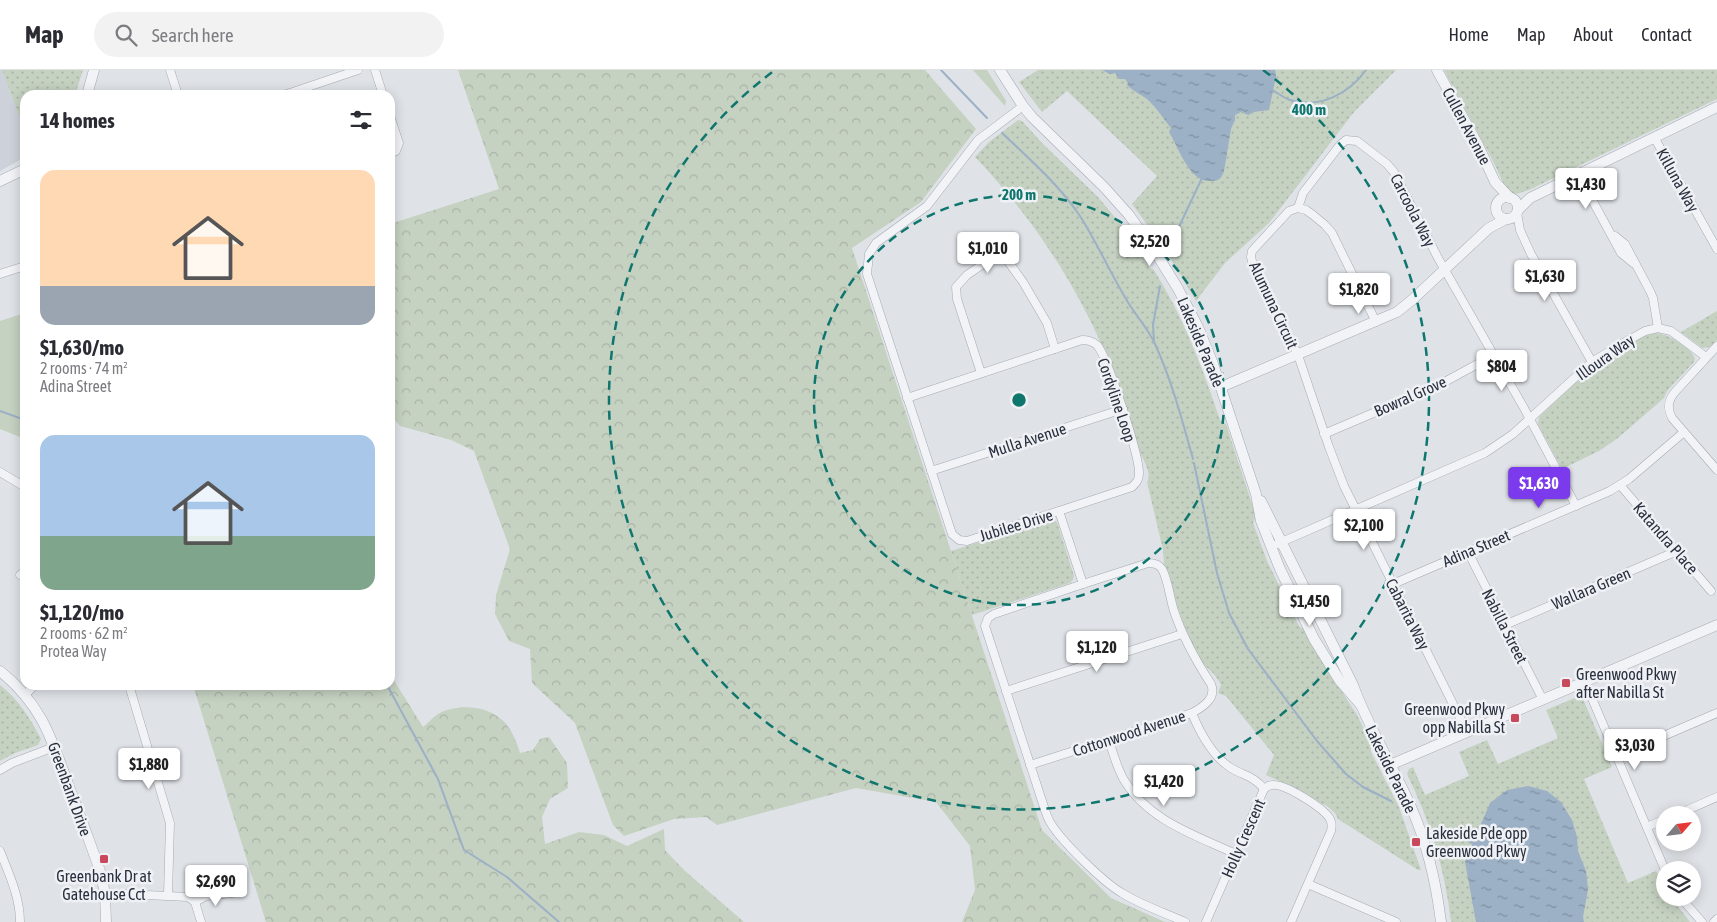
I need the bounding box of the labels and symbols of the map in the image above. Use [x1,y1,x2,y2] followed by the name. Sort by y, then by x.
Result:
[1439,84,1495,168] street label: Cullen Avenue
[1291,101,1326,118] text: 400 m
[1652,145,1703,216] street label: Killuna Way
[1545,168,1627,210] pin: $1,430
[1386,171,1439,250] street label: Carcoola Way
[1002,186,1036,203] text: 200 m
[1109,224,1191,267] pin: $2,520
[947,232,1029,274] pin: $1,010
[1246,259,1302,352] street label: Alumuna Circuit
[1504,260,1586,302] pin: $1,630
[1318,272,1400,315] pin: $1,820
[1174,294,1228,390] street label: Lakeside Parade
[1572,330,1638,384] street label: Illoura Way
[1472,350,1532,392] pin: $804
[1093,356,1140,445] street label: Cordyline Loop
[1371,372,1449,420] street label: Bowral Grove
[1010,391,1028,409] centre of rings
[986,419,1068,461] street label: Mulla Avenue
[1498,466,1580,509] pin: $1,630
[1630,498,1702,578] street label: Katandra Place
[977,505,1055,545] street label: Jubilee Drive
[1323,508,1405,551] pin: $2,100
[1440,526,1513,570] street label: Adina Street
[1549,563,1633,613] street label: Wallara Green
[1382,575,1434,653] street label: Cabarita Way
[1269,584,1351,627] pin: $1,450
[1479,586,1532,667] street label: Nabilla Street
[1056,630,1138,673] pin: $1,120
[1576,665,1677,701] place label: Greenwood Pkwy after Nabilla St
[1560,677,1572,689] marker: Greenwood Pkwy after Nabilla St
[1404,700,1505,737] place label: Greenwood Pkwy opp Nabilla St
[1070,706,1188,760] street label: Cottonwood Avenue
[1509,712,1521,724] marker: Greenwood Pkwy opp Nabilla St
[1362,722,1420,816] street label: Lakeside Parade
[1594,728,1676,771] pin: $3,030
[45,740,95,838] street label: Greenbank Drive
[108,748,190,790] pin: $1,880
[1123,764,1205,807] pin: $1,420
[1218,795,1269,881] street label: Holly Crescent
[1656,806,1701,851] north arrow
[1426,824,1527,861] place label: Lakeside Pde opp Greenwood Pkwy
[1410,836,1422,848] marker: Lakeside Pde opp Greenwood Pkwy
[98,853,110,865] marker: Greenbank Dr at Gatehouse Cct
[175,864,257,907] pin: $2,690
[56,867,152,903] place label: Greenbank Dr at Gatehouse Cct

